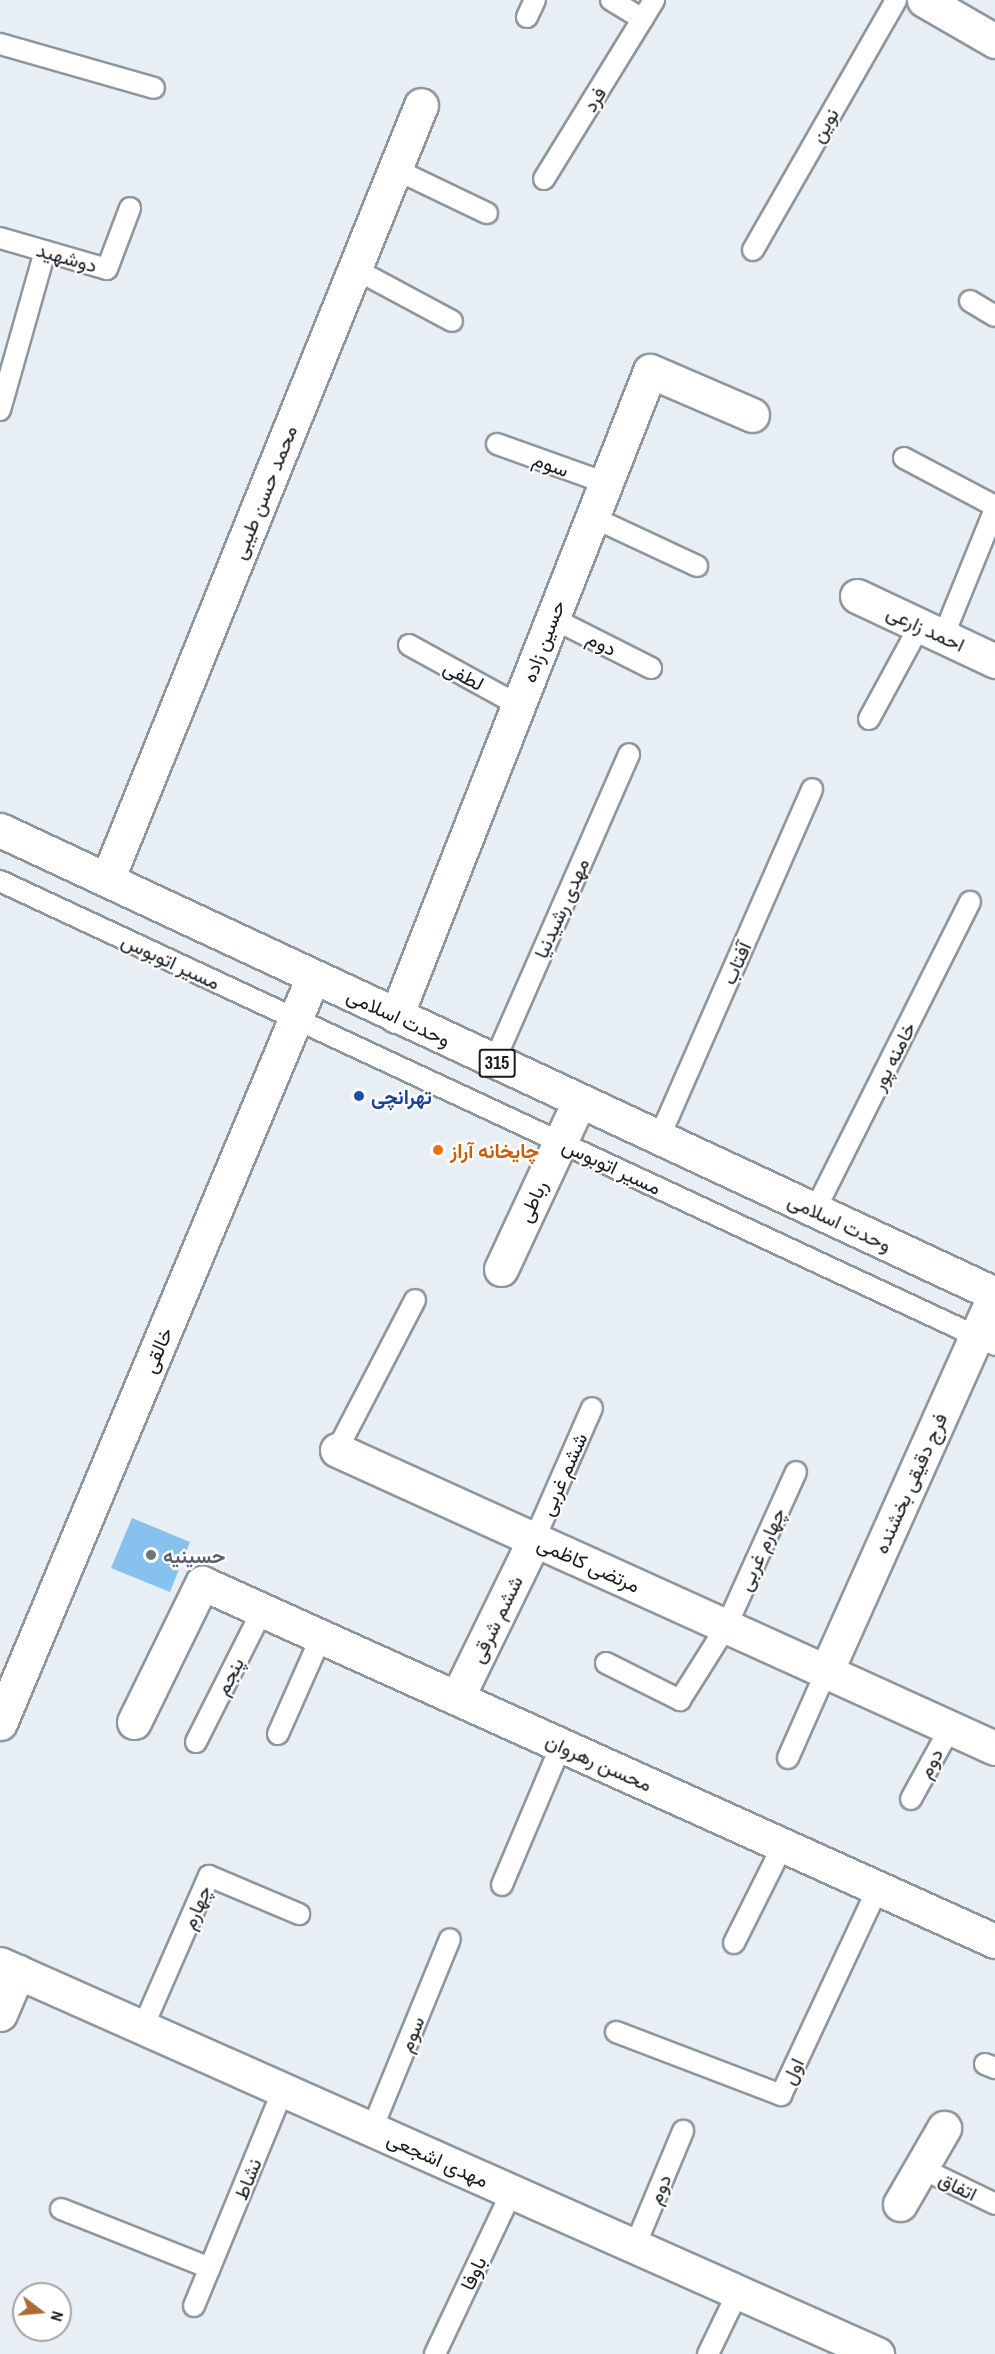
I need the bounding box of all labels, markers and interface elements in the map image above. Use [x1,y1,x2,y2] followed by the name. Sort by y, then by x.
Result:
[577,82,611,116] street label: فرد
[805,103,843,147] street label: نوین
[34,237,100,277] street label: دوشهید
[226,422,302,562] street label: محمد حسن طیبی
[530,446,572,482] street label: سوم
[516,596,570,686] street label: حسین زاده
[883,599,969,657] street label: احمد زارعی
[583,625,621,661] street label: دوم
[440,655,488,695] street label: لطفی
[528,854,594,962] street label: مهدی رشیدنیا
[118,928,224,994] street label: مسیر اتوبوس
[716,938,756,988] street label: آفتاب
[343,983,455,1051] street label: وحدت اسلامی
[866,1018,920,1094] street label: خامنه پور
[478,1048,516,1078] road number: 315
[371,1084,432,1108] place label: تهرانچی
[352,1089,366,1103] marker: تهرانچی
[559,1133,665,1199] street label: مسیر اتوبوس
[450,1138,539,1162] place label: چایخانه آراز
[431,1143,445,1157] marker: چایخانه آراز
[512,1176,552,1226] street label: رباطی
[784,1188,896,1256] street label: وحدت اسلامی
[137,1324,177,1376] street label: خالقی
[868,1409,952,1557] street label: فرج دقیقی بخشنده
[534,1429,592,1519] street label: ششم غربی
[732,1504,790,1594] street label: چهارم غربی
[534,1531,644,1597] street label: مرتضی کاظمی
[163,1543,225,1567] place label: حسینیه
[144,1548,158,1562] marker: حسینیه
[465,1571,527,1667] street label: ششم شرقی
[209,1653,249,1699] street label: پنجم
[542,1728,656,1796] street label: محسن رهروان
[912,1744,948,1782] street label: دوم
[176,1881,216,1933] street label: چهارم
[393,2013,429,2055] street label: سوم
[776,2054,808,2088] street label: اول
[384,2126,492,2192] street label: مهدی اشجعی
[228,2155,266,2203] street label: نشاط
[935,2166,981,2206] street label: اتفاق
[642,2170,676,2208] street label: دوم
[455,2252,491,2294] street label: باوفا
[12,2282,72,2342] north arrow
[46,2309,69,2324] text: N

